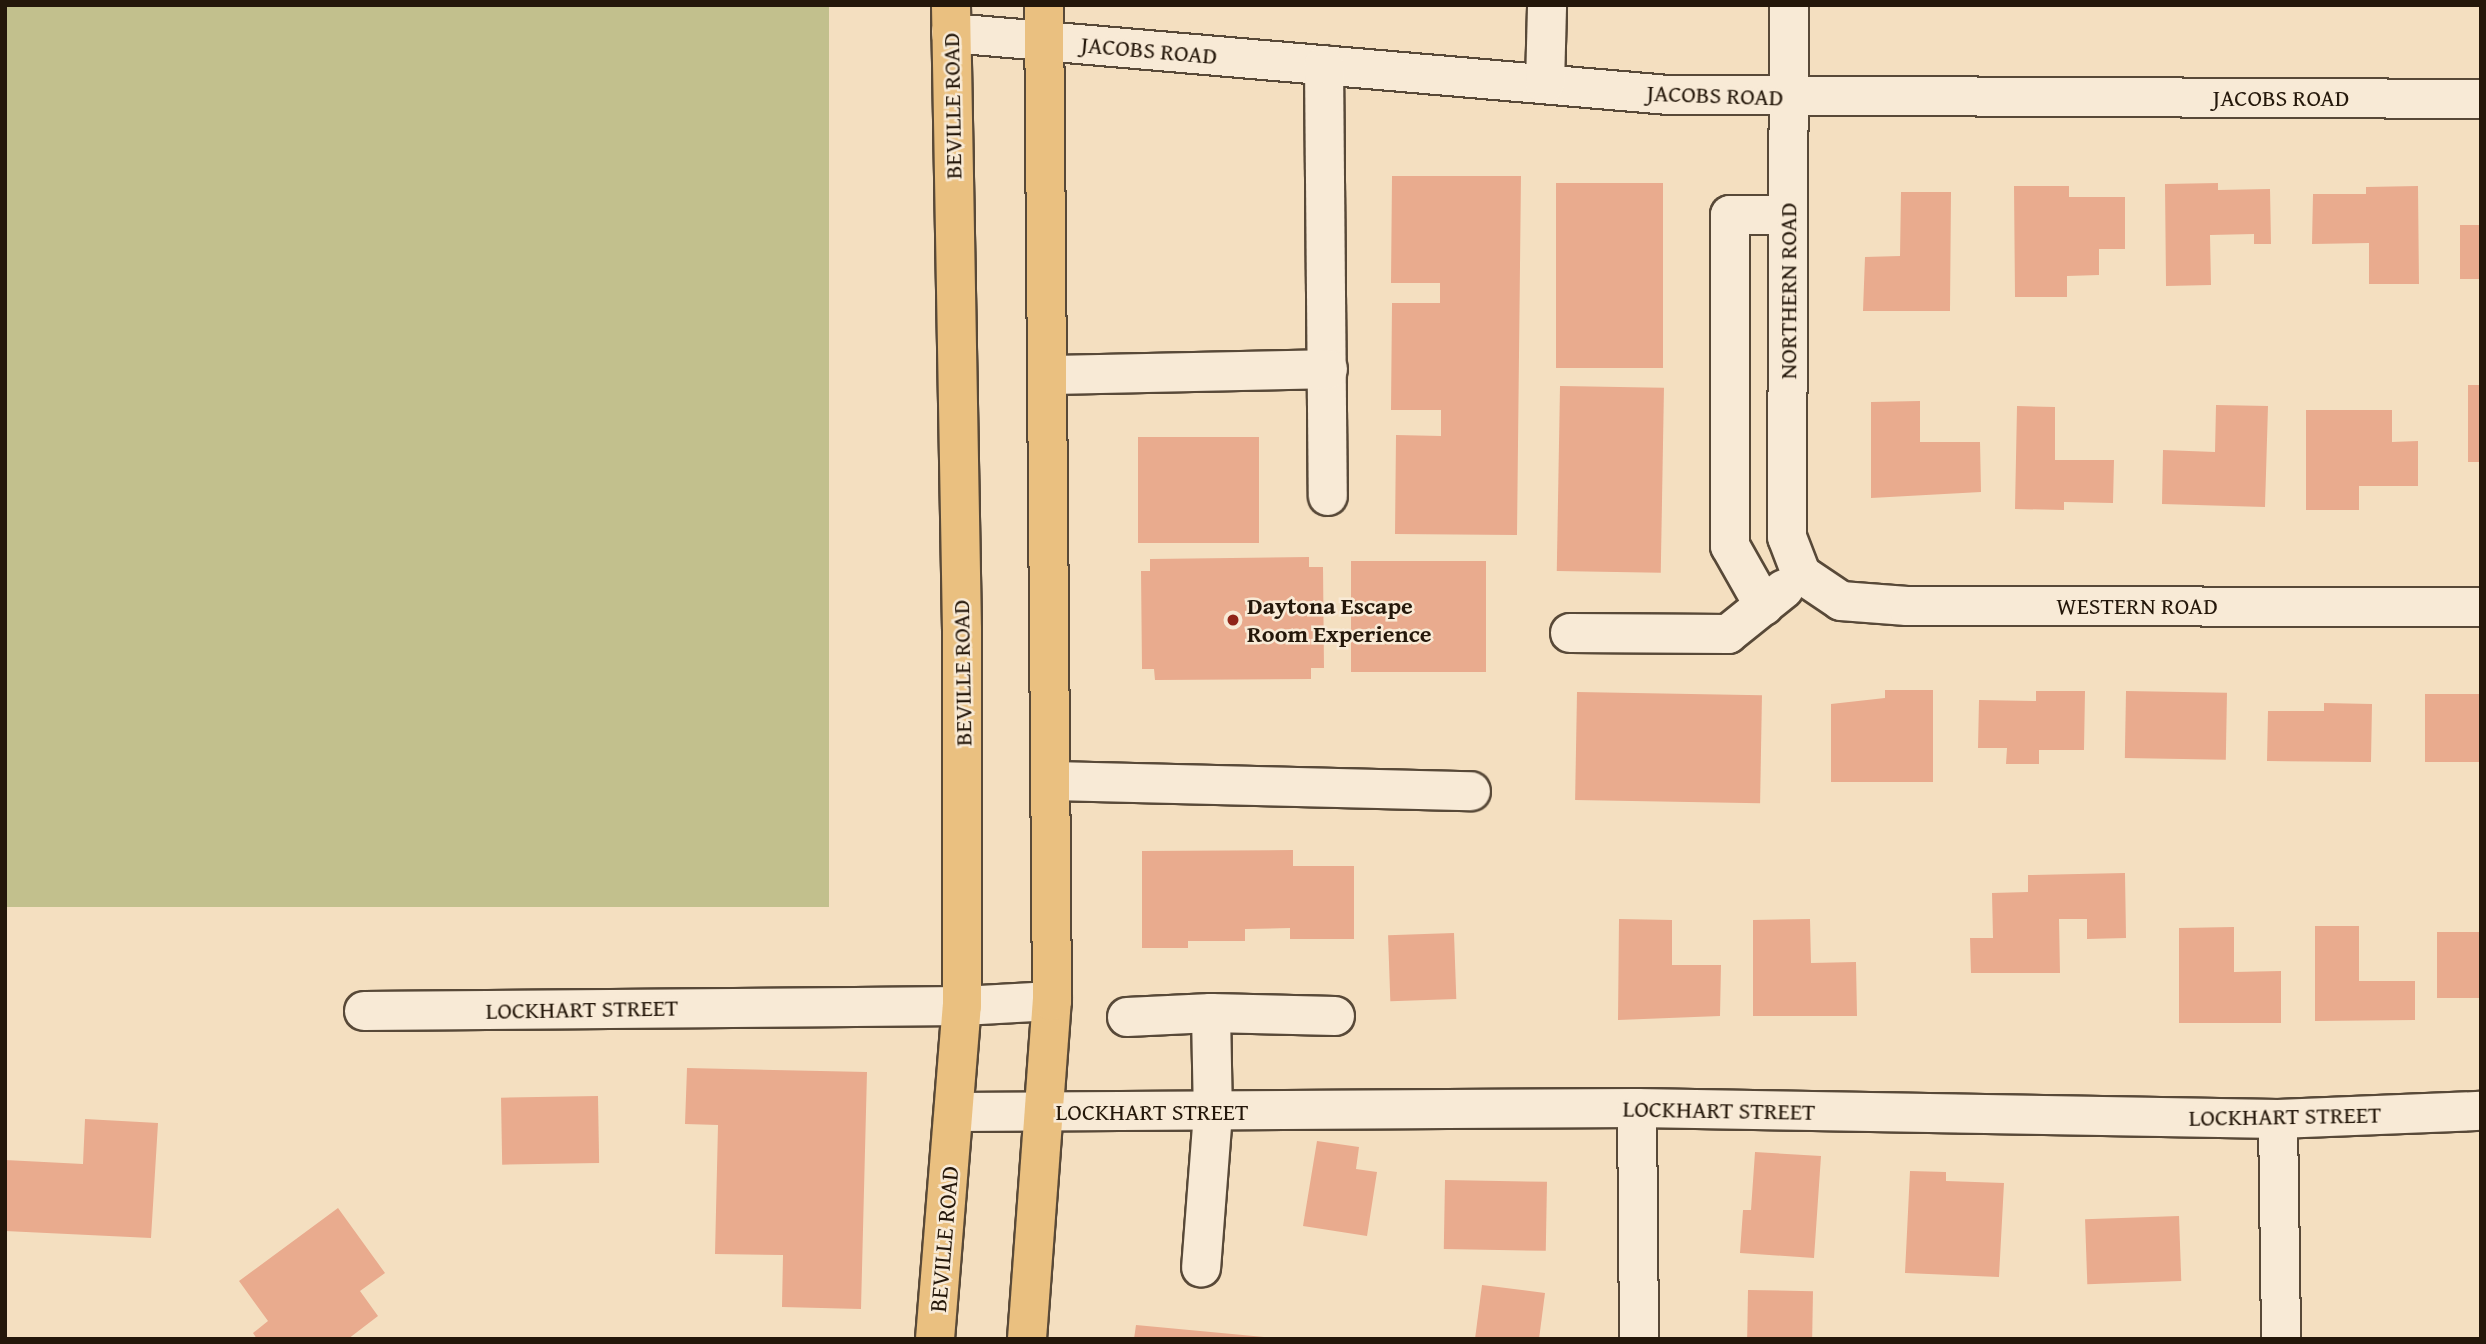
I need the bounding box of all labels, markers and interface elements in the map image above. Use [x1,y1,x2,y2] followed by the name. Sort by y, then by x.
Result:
[1080,30,1218,70] street label: JACOBS ROAD
[936,33,968,179] street label: BEVILLE ROAD
[1646,78,1784,112] street label: JACOBS ROAD
[2213,84,2349,112] street label: JACOBS ROAD
[1774,203,1802,379] street label: NORTHERN ROAD
[1247,592,1432,648] place label: Daytona Escape Room Experience
[2056,592,2218,620] street label: WESTERN ROAD
[946,600,978,746] street label: BEVILLE ROAD
[1225,612,1241,628] marker: Daytona Escape Room Experience
[485,993,679,1025] street label: LOCKHART STREET
[1622,1094,1816,1126] street label: LOCKHART STREET
[1056,1098,1248,1126] street label: LOCKHART STREET
[2188,1100,2382,1132] street label: LOCKHART STREET
[923,1165,965,1313] street label: BEVILLE ROAD

